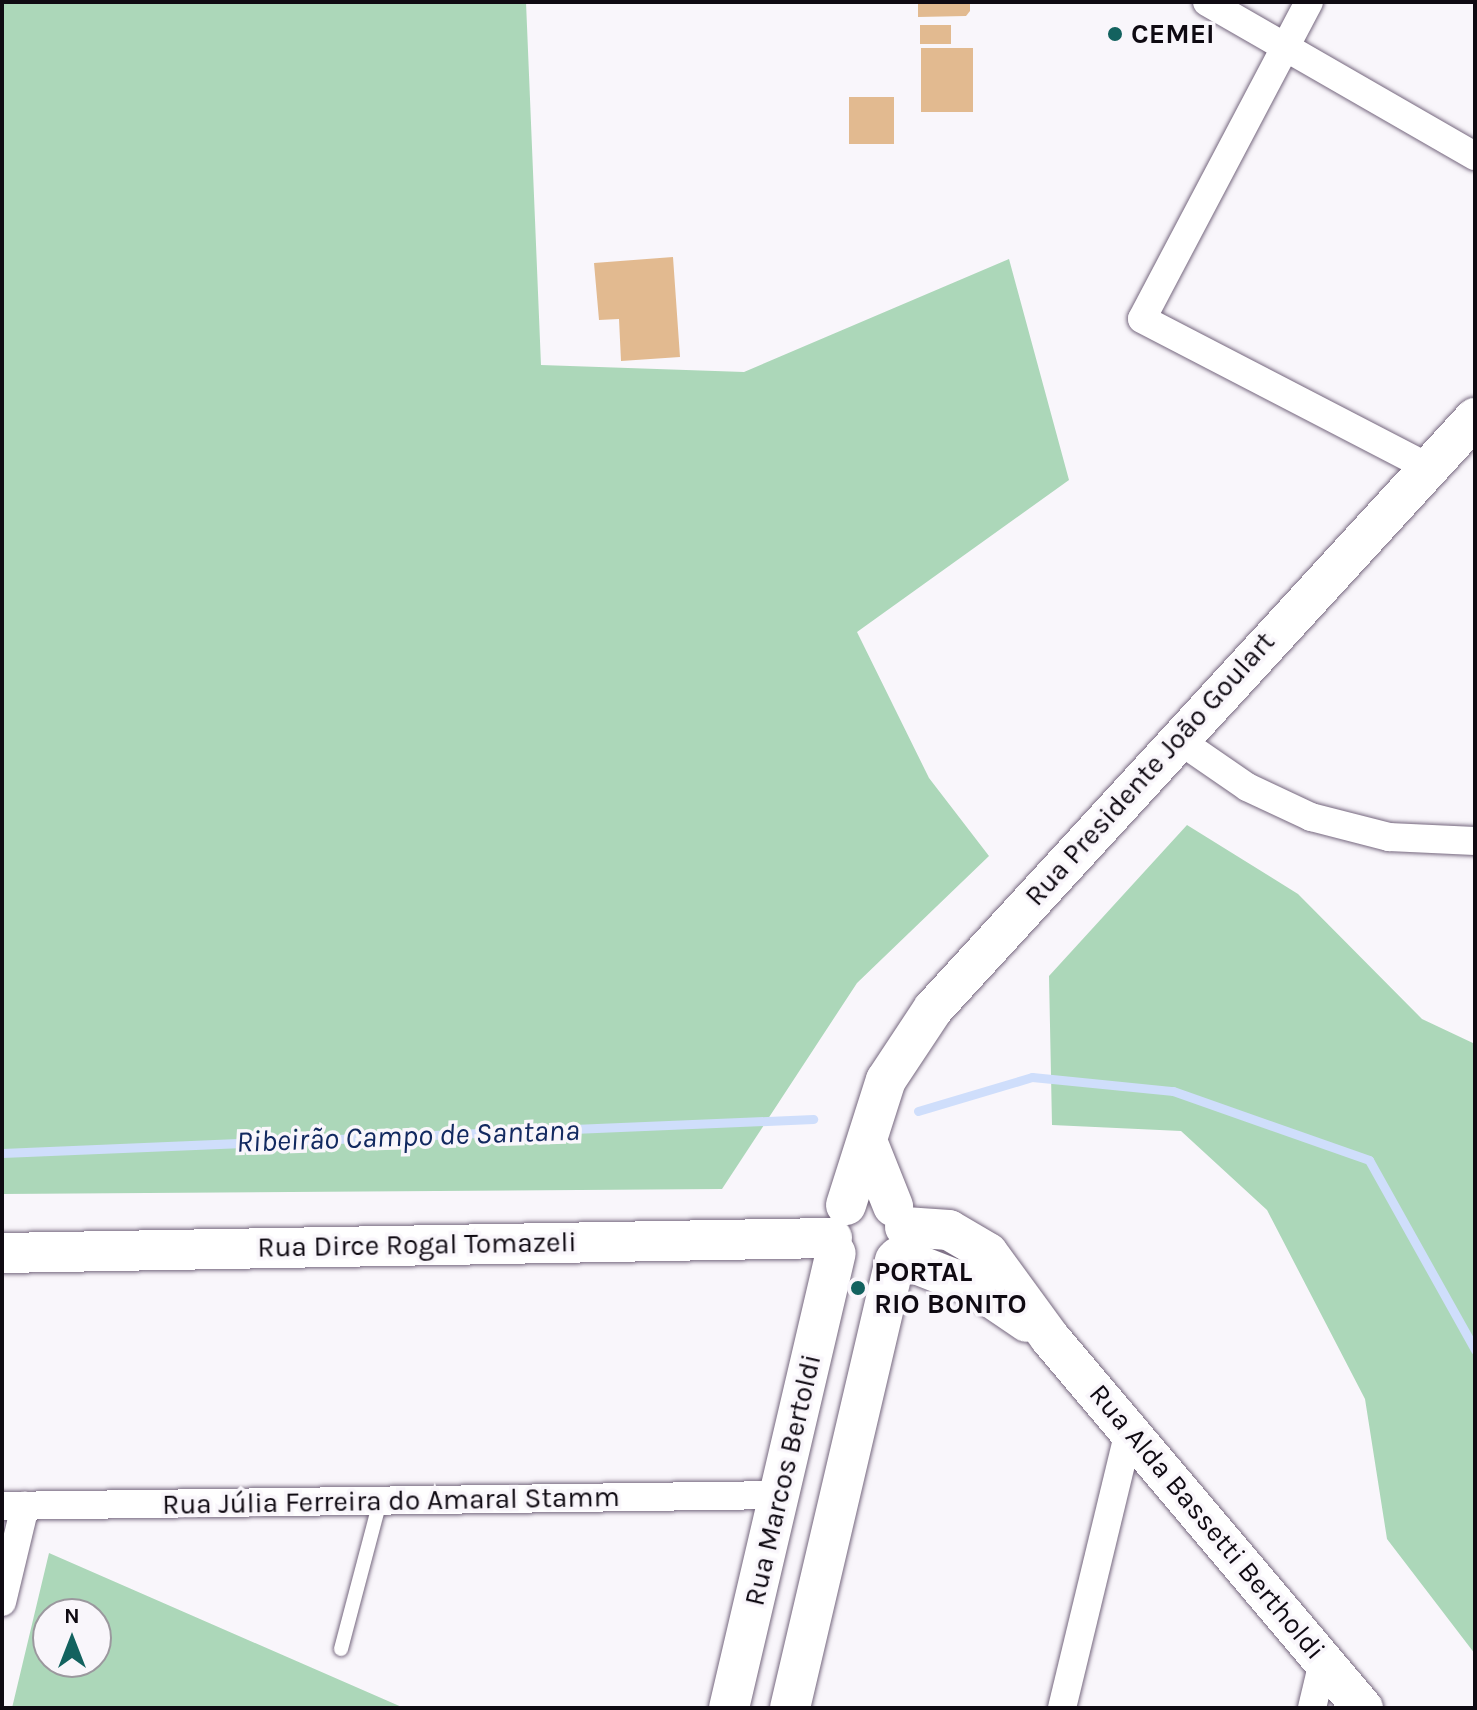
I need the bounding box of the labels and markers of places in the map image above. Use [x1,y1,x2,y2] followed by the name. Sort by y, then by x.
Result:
[1131,17,1215,51] place label: CEMEI
[1106,25,1124,43] marker: CEMEI
[874,1255,1027,1321] place label: PORTAL RIO BONITO
[849,1279,867,1297] marker: PORTAL RIO BONITO

